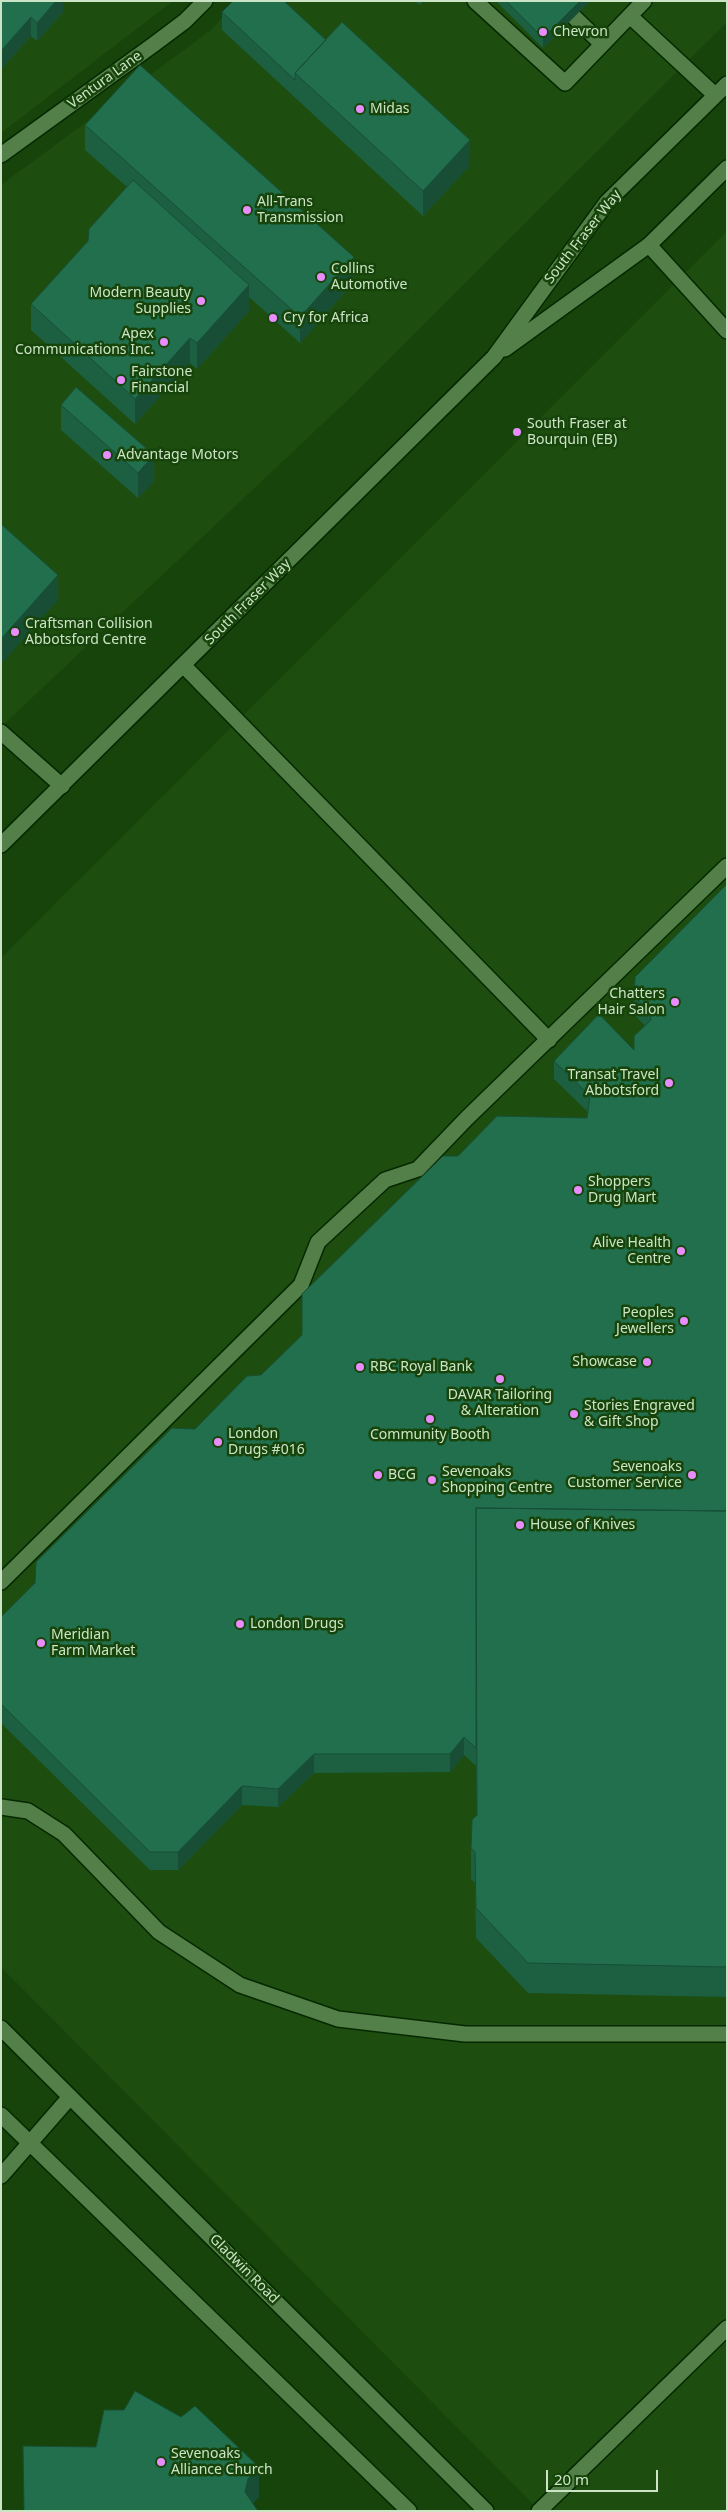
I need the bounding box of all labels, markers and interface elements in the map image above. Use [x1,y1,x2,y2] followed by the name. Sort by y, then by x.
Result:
[553,24,608,40] place label: Chevron
[537,26,549,38] marker: Chevron
[65,48,145,112] street label: Ventura Lane
[370,101,409,117] place label: Midas
[354,103,366,115] marker: Midas
[541,187,625,287] street label: South Fraser Way
[257,194,344,226] place label: All-Trans Transmission
[241,204,253,216] marker: All-Trans Transmission
[331,261,407,294] place label: Collins Automotive
[315,271,327,283] marker: Collins Automotive
[90,285,191,318] place label: Modern Beauty Supplies
[195,295,207,307] marker: Modern Beauty Supplies
[283,310,369,326] place label: Cry for Africa
[267,312,279,324] marker: Cry for Africa
[15,326,154,358] place label: Apex Communications Inc.
[158,336,170,348] marker: Apex Communications Inc.
[131,364,192,397] place label: Fairstone Financial
[115,374,127,386] marker: Fairstone Financial
[527,416,627,448] place label: South Fraser at Bourquin (EB)
[511,426,523,438] marker: South Fraser at Bourquin (EB)
[117,447,238,463] place label: Advantage Motors
[101,449,113,461] marker: Advantage Motors
[202,556,294,648] street label: South Fraser Way
[25,616,153,648] place label: Craftsman Collision Abbotsford Centre
[9,626,21,638] marker: Craftsman Collision Abbotsford Centre
[597,986,665,1019] place label: Chatters Hair Salon
[669,996,681,1008] marker: Chatters Hair Salon
[568,1067,659,1100] place label: Transat Travel Abbotsford
[663,1077,675,1089] marker: Transat Travel Abbotsford
[588,1174,656,1206] place label: Shoppers Drug Mart
[572,1184,584,1196] marker: Shoppers Drug Mart
[593,1235,671,1268] place label: Alive Health Centre
[675,1245,687,1257] marker: Alive Health Centre
[616,1305,674,1338] place label: Peoples Jewellers
[678,1315,690,1327] marker: Peoples Jewellers
[572,1354,637,1370] place label: Showcase
[641,1356,653,1368] marker: Showcase
[370,1359,473,1375] place label: RBC Royal Bank
[354,1361,366,1373] marker: RBC Royal Bank
[494,1373,506,1385] marker: DAVAR Tailoring & Alteration
[448,1387,552,1420] place label: DAVAR Tailoring & Alteration
[584,1398,695,1430] place label: Stories Engraved & Gift Shop
[568,1408,580,1420] marker: Stories Engraved & Gift Shop
[424,1413,436,1425] marker: Community Booth
[228,1426,305,1458] place label: London Drugs #016
[370,1427,490,1443] place label: Community Booth
[212,1436,224,1448] marker: London Drugs #016
[567,1459,682,1491] place label: Sevenoaks Customer Service
[442,1464,552,1496] place label: Sevenoaks Shopping Centre
[388,1467,416,1483] place label: BCG
[372,1469,384,1481] marker: BCG
[686,1469,698,1481] marker: Sevenoaks Customer Service
[426,1474,438,1486] marker: Sevenoaks Shopping Centre
[530,1517,635,1533] place label: House of Knives
[514,1519,526,1531] marker: House of Knives
[250,1616,344,1632] place label: London Drugs
[234,1618,246,1630] marker: London Drugs
[51,1627,135,1660] place label: Meridian Farm Market
[35,1637,47,1649] marker: Meridian Farm Market
[206,2231,282,2307] street label: Gladwin Road
[171,2446,273,2478] place label: Sevenoaks Alliance Church
[155,2456,167,2468] marker: Sevenoaks Alliance Church
[548,2460,660,2492] scale bar
[554,2469,589,2489] text: 20 m

